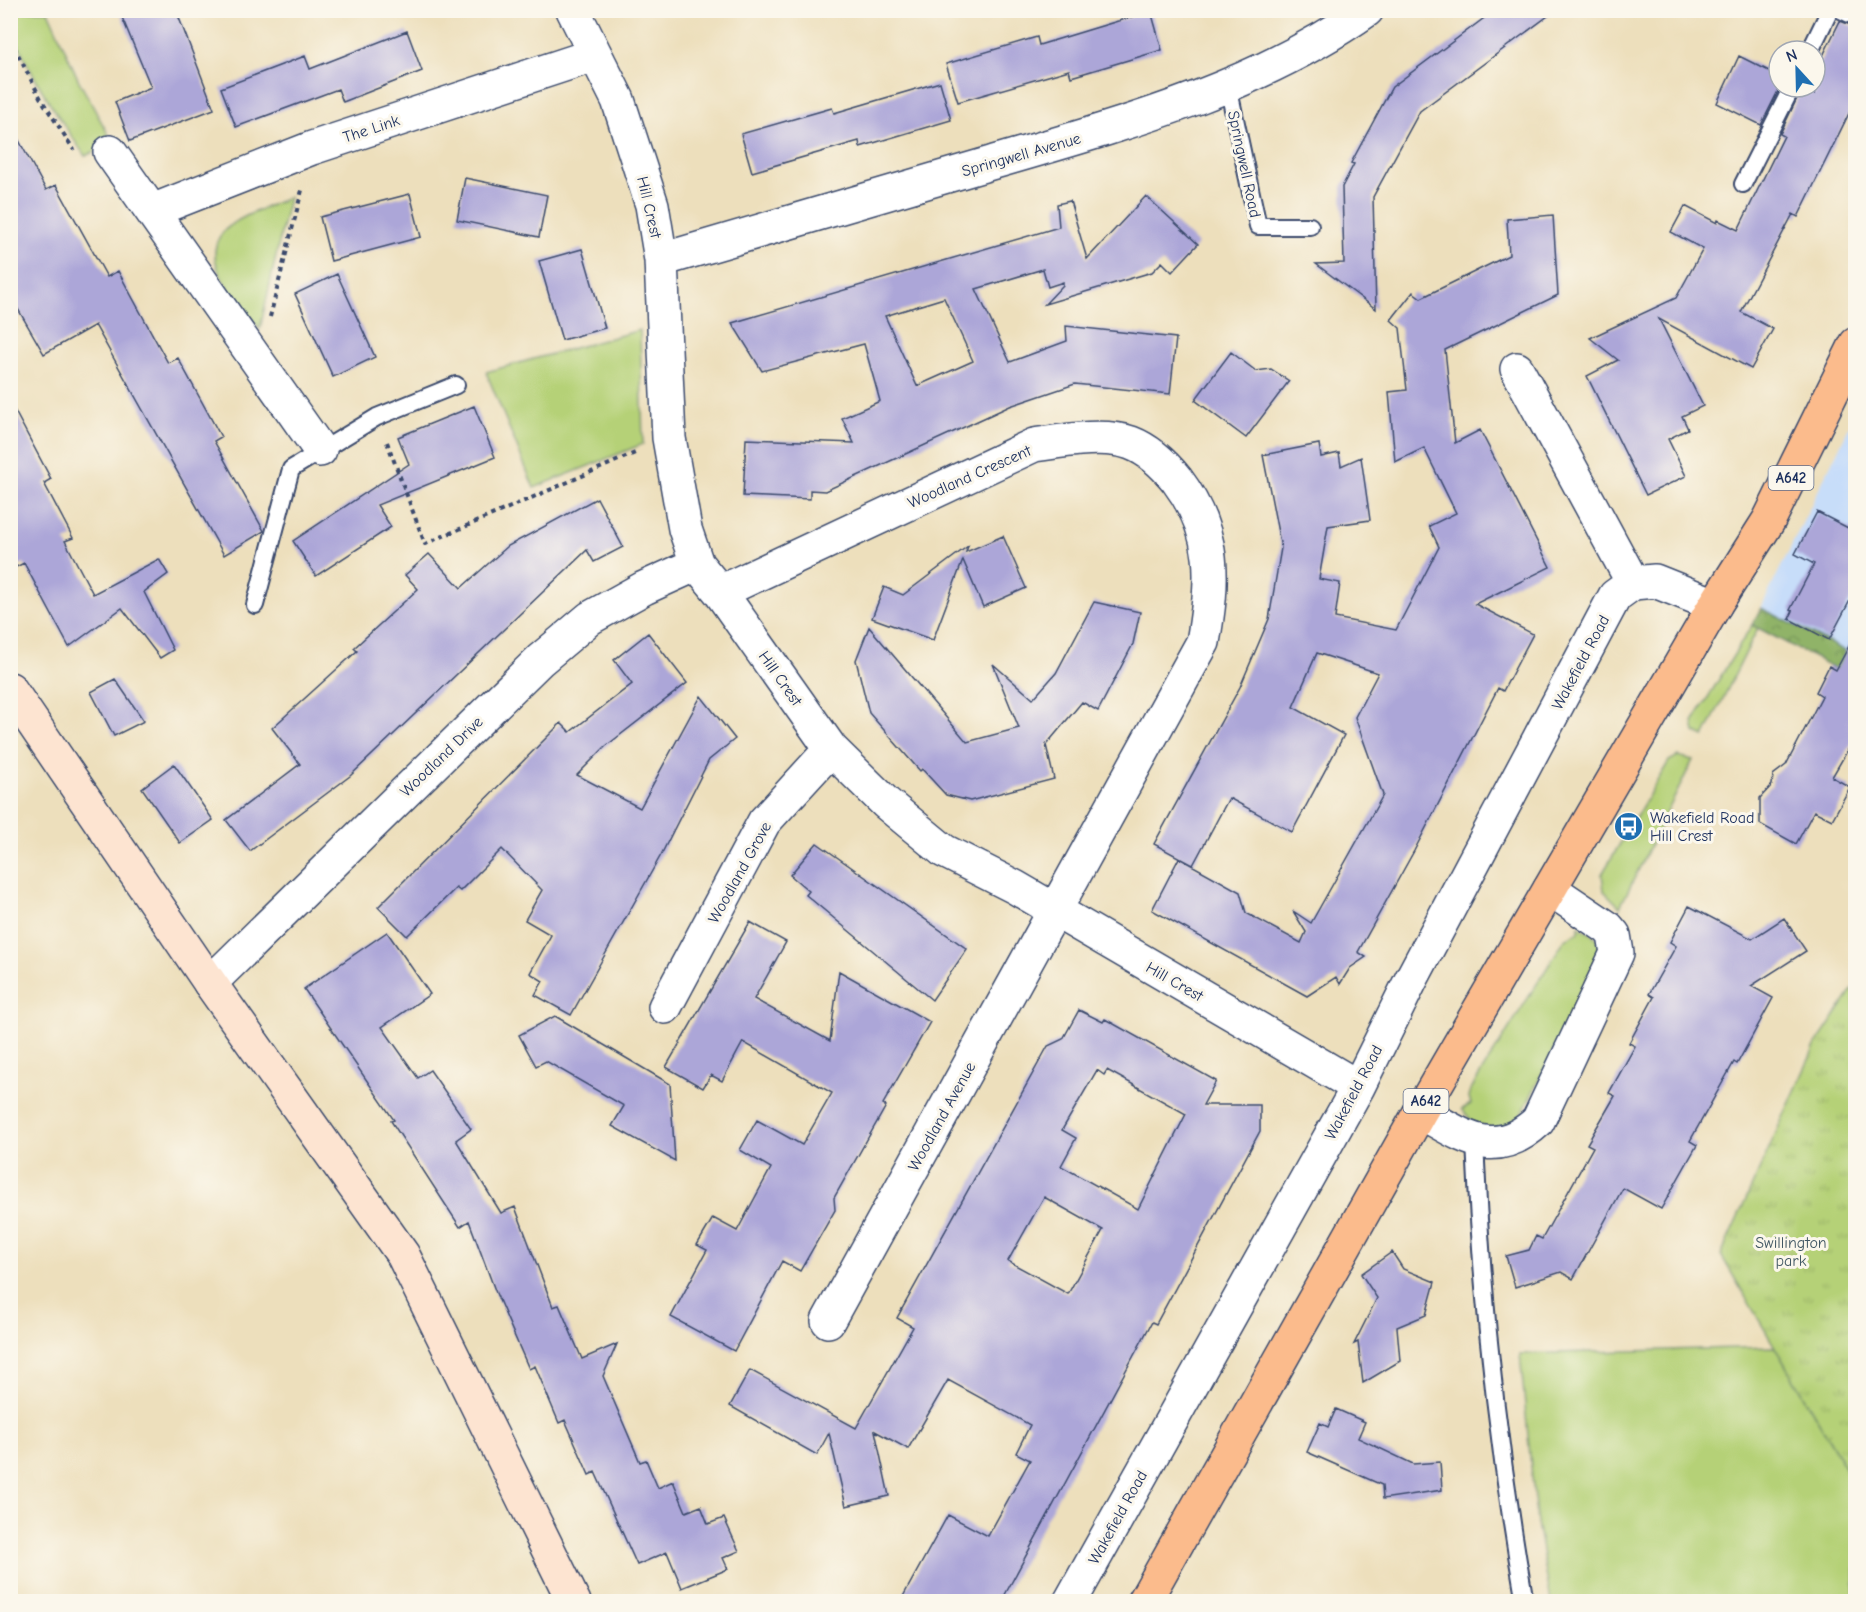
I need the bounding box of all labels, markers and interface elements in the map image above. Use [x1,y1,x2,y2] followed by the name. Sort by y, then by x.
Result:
[1767,39,1827,99] north arrow
[1784,46,1800,66] text: N
[1224,109,1264,219] street label: Springwell Road
[341,111,402,147] street label: The Link
[960,129,1083,181] street label: Springwell Avenue
[633,175,665,240] street label: Hill Crest
[905,442,1034,512] street label: Woodland Crescent
[1768,466,1814,490] road number: A642
[1548,612,1613,713] street label: Wakefield Road
[755,648,806,710] street label: Hill Crest
[397,713,487,801] street label: Woodland Drive
[1650,809,1754,845] place label: Wakefield Road Hill Crest
[1613,810,1645,842] bus stop icon: Wakefield Road Hill Crest
[705,819,775,926] street label: Woodland Grove
[1143,958,1206,1006] street label: Hill Crest
[1321,1042,1386,1143] street label: Wakefield Road
[904,1059,979,1174] street label: Woodland Avenue
[1404,1089,1448,1113] road number: A642
[1755,1234,1827,1270] park label: Swillington park
[1085,1467,1151,1568] street label: Wakefield Road

